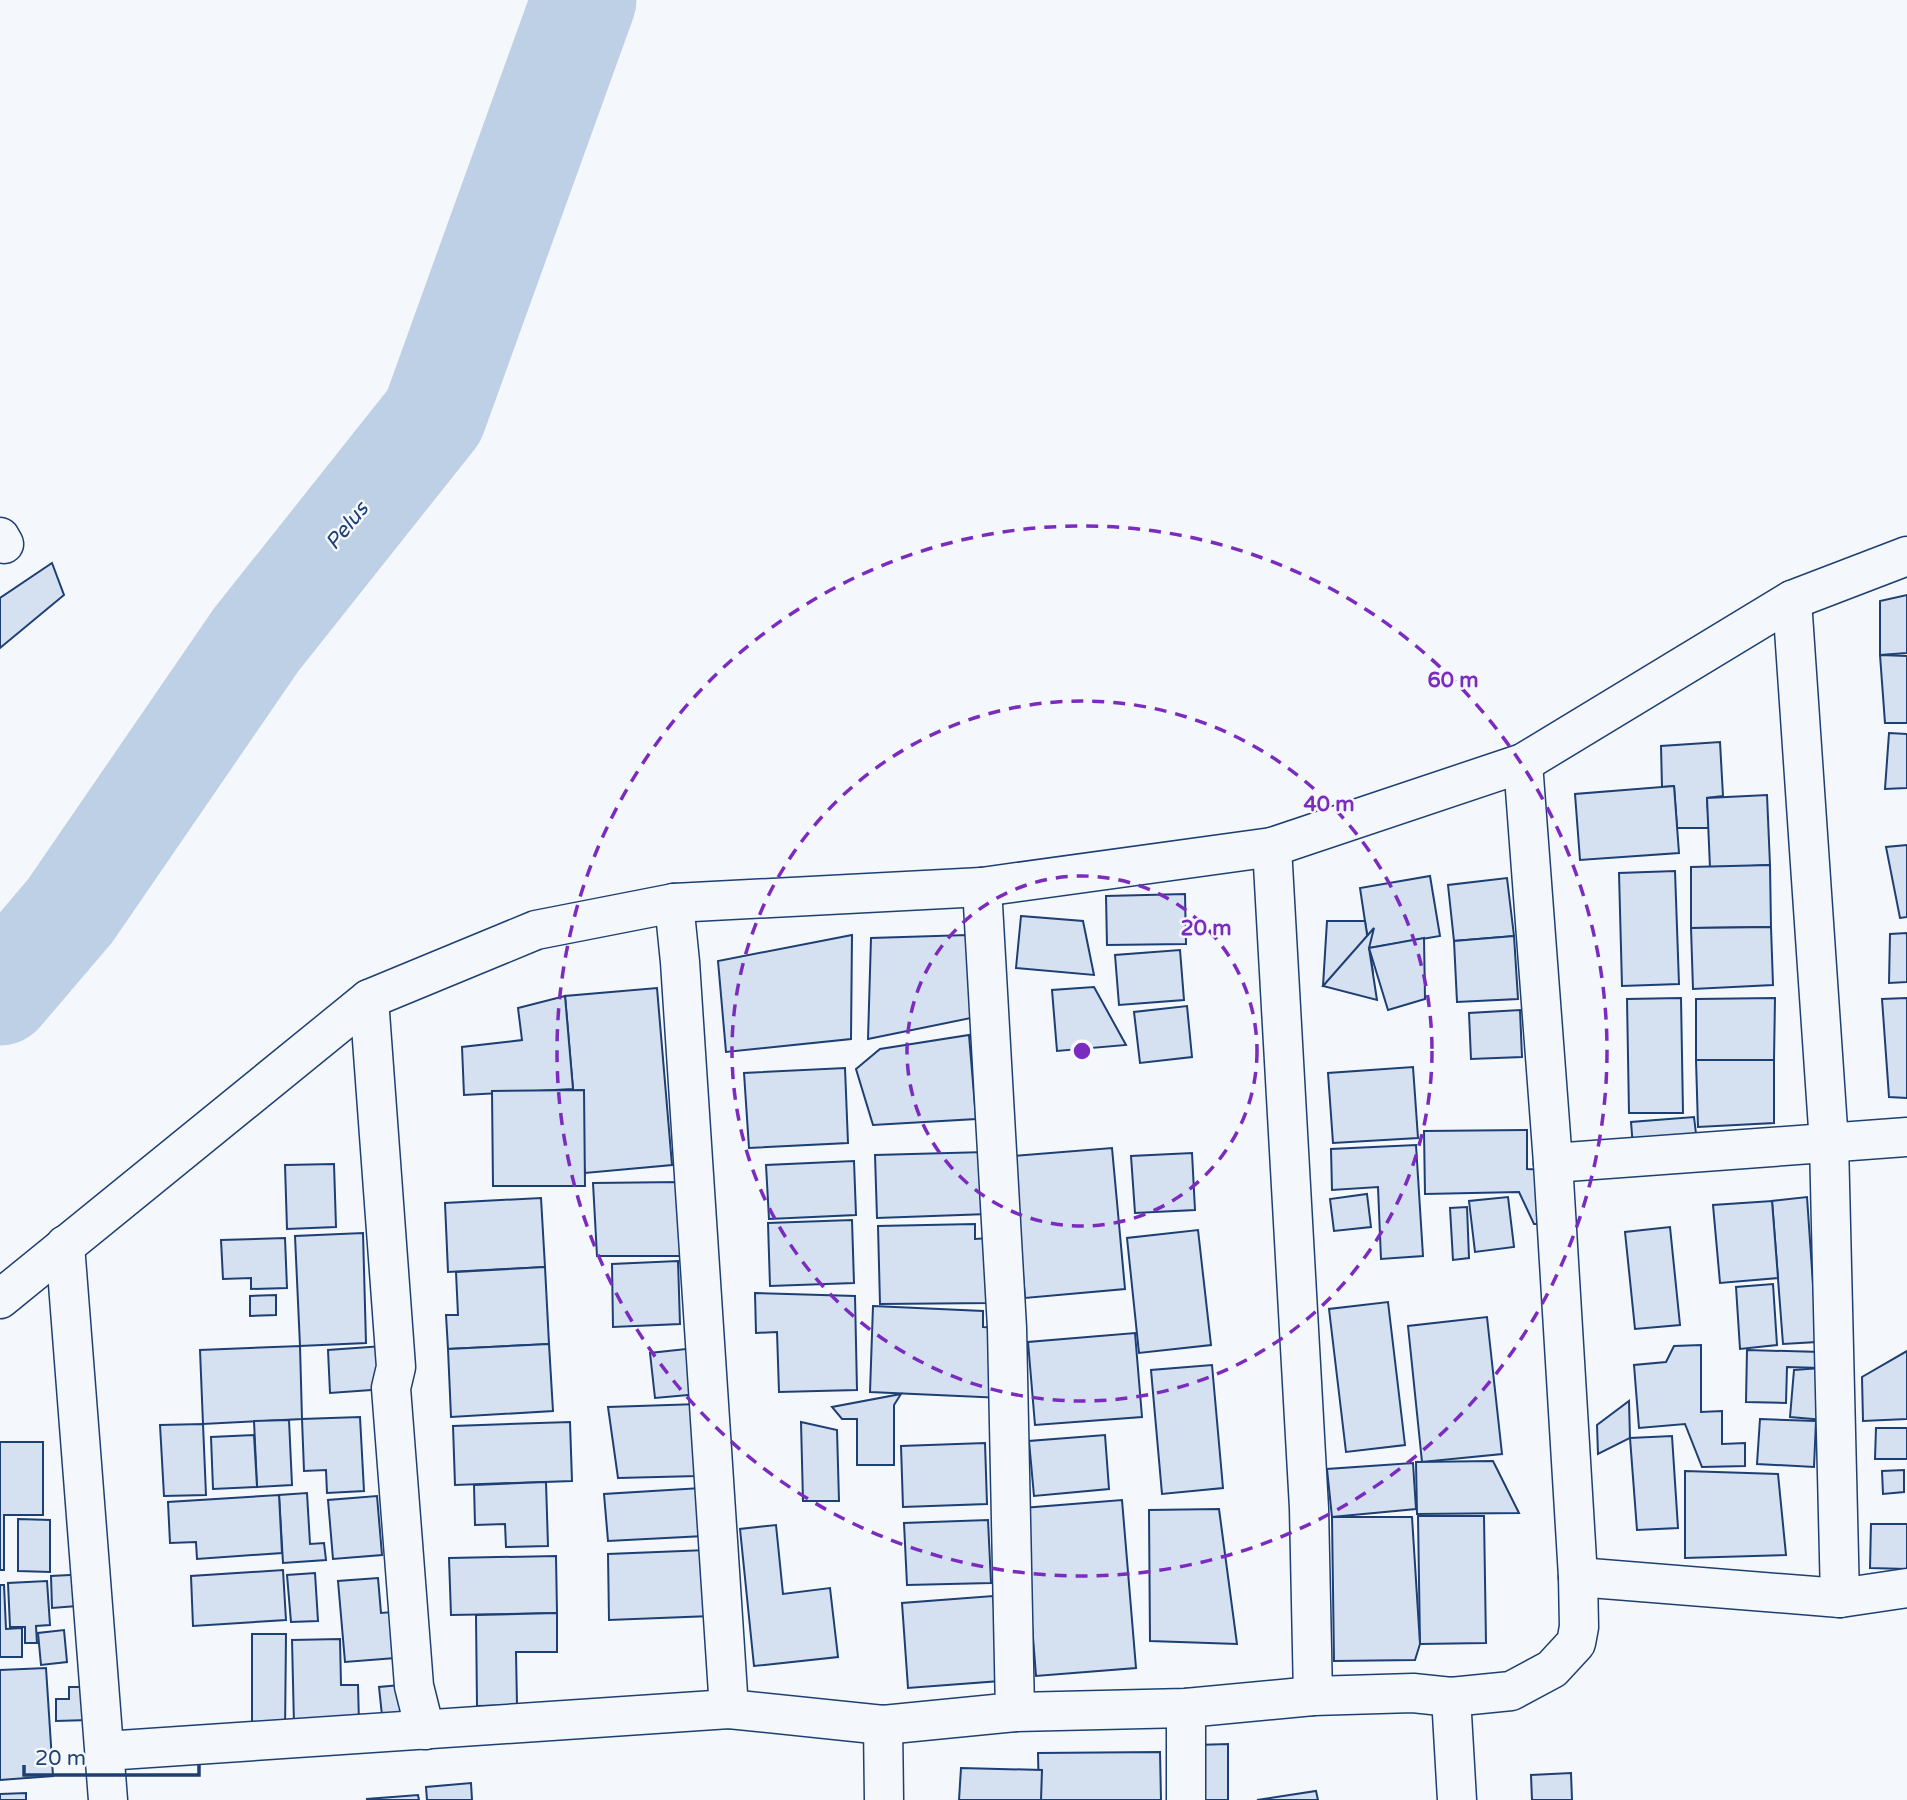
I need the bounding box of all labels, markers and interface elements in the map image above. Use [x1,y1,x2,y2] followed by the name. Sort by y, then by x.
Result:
[320,496,375,555] water label: Pelus
[1427,668,1479,693] text: 60 m
[1303,792,1355,817] text: 40 m
[1180,916,1232,941] text: 20 m
[1070,1039,1094,1063] centre of rings
[24,1734,200,1778] scale bar
[35,1746,86,1771] text: 20 m

